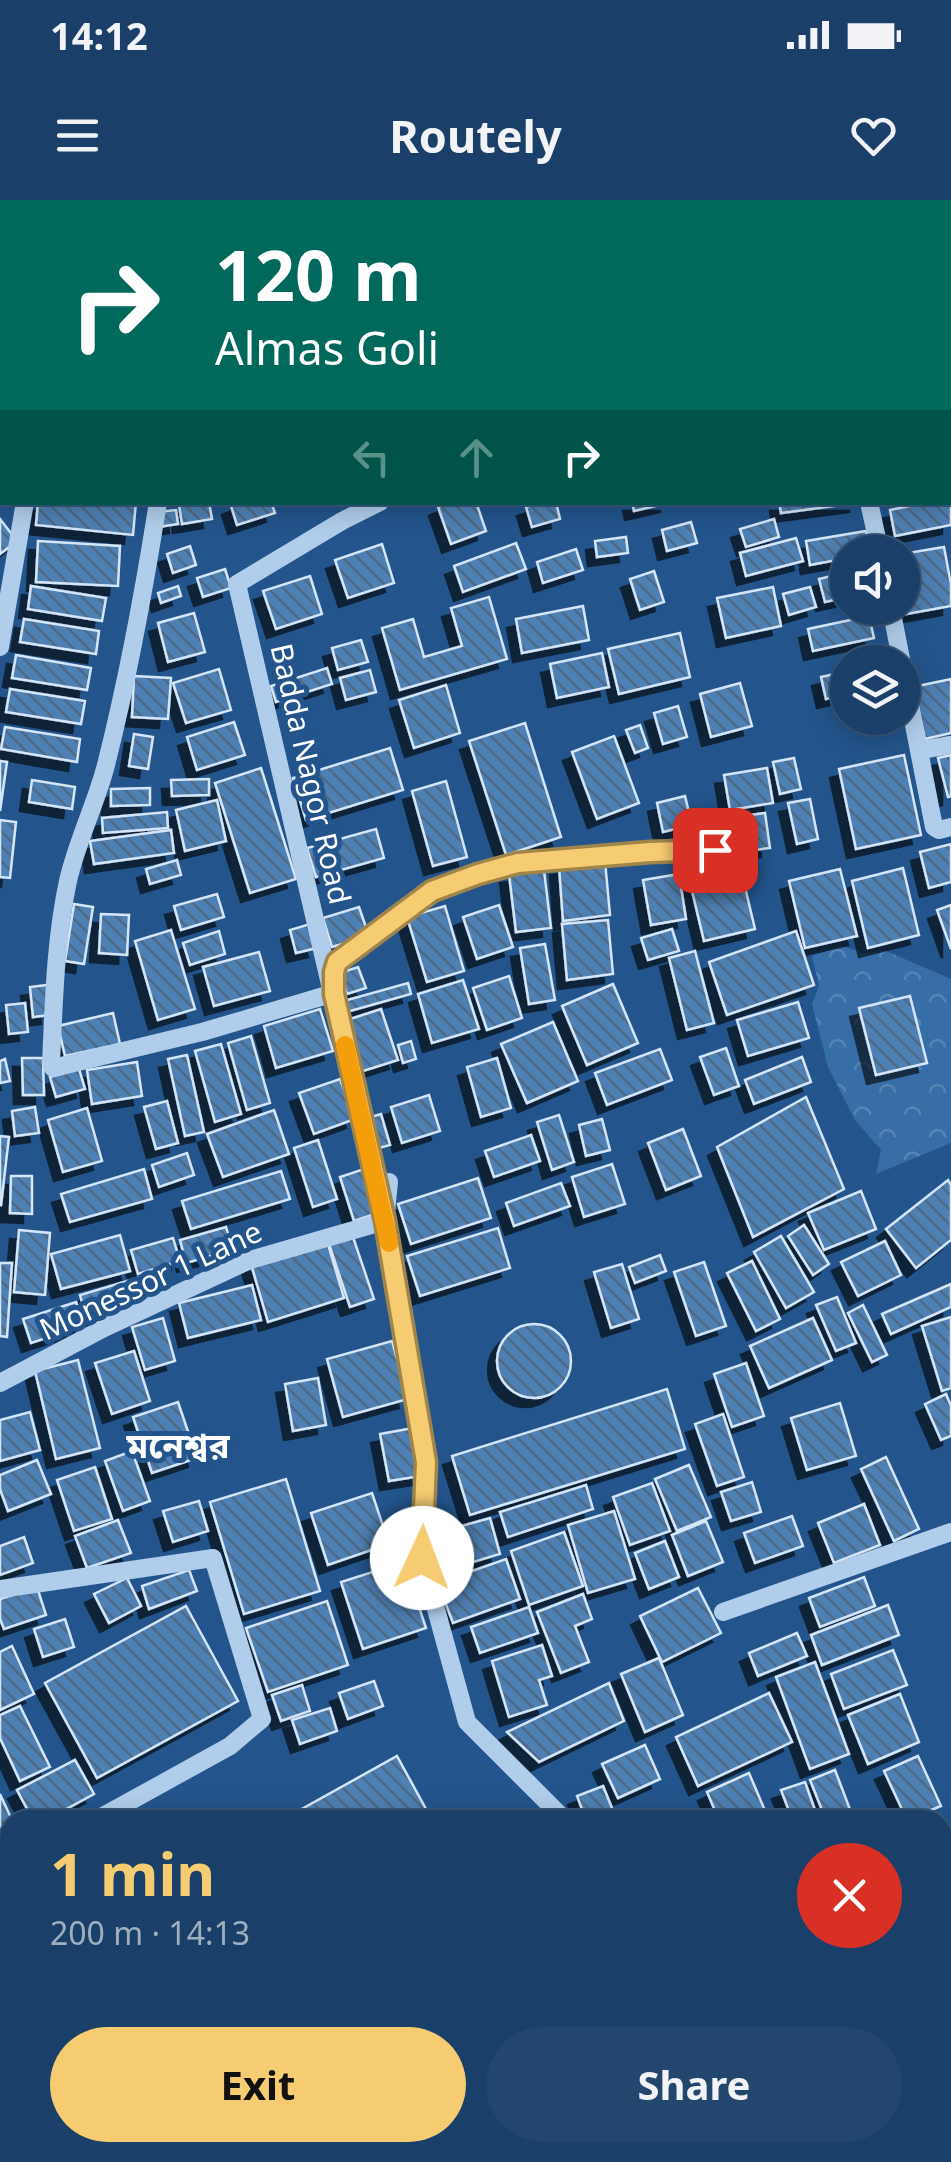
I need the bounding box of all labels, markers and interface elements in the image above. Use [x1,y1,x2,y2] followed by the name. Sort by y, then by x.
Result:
[50,9,148,61] text: 14:12
[389,105,562,166] text: Routely
[50,108,105,163] icon: menu
[846,108,901,163] icon: heart
[215,226,422,322] text: 120 m
[50,240,180,370] icon: right
[215,317,439,378] text: Almas Goli
[344,430,399,485] icon: left
[449,430,504,485] icon: ahead
[554,430,609,485] icon: right
[830,535,920,735] map controls
[830,535,920,625] button: sound
[262,639,361,908] street label: Badda Nagor Road
[830,645,920,735] button: layers
[673,808,758,893] pin
[688,823,743,878] icon: arrive
[33,1210,268,1349] street label: Monessor 1 Lane
[126,1421,230,1468] district label: মনেশ্বর
[370,1506,474,1610] position arrow
[50,1832,215,1914] text: 1 min
[797,1843,902,1948] button: close
[50,1911,250,1954] text: 200 m · 14:13
[50,2027,466,2142] button: Exit
[486,2027,902,2142] button: Share

